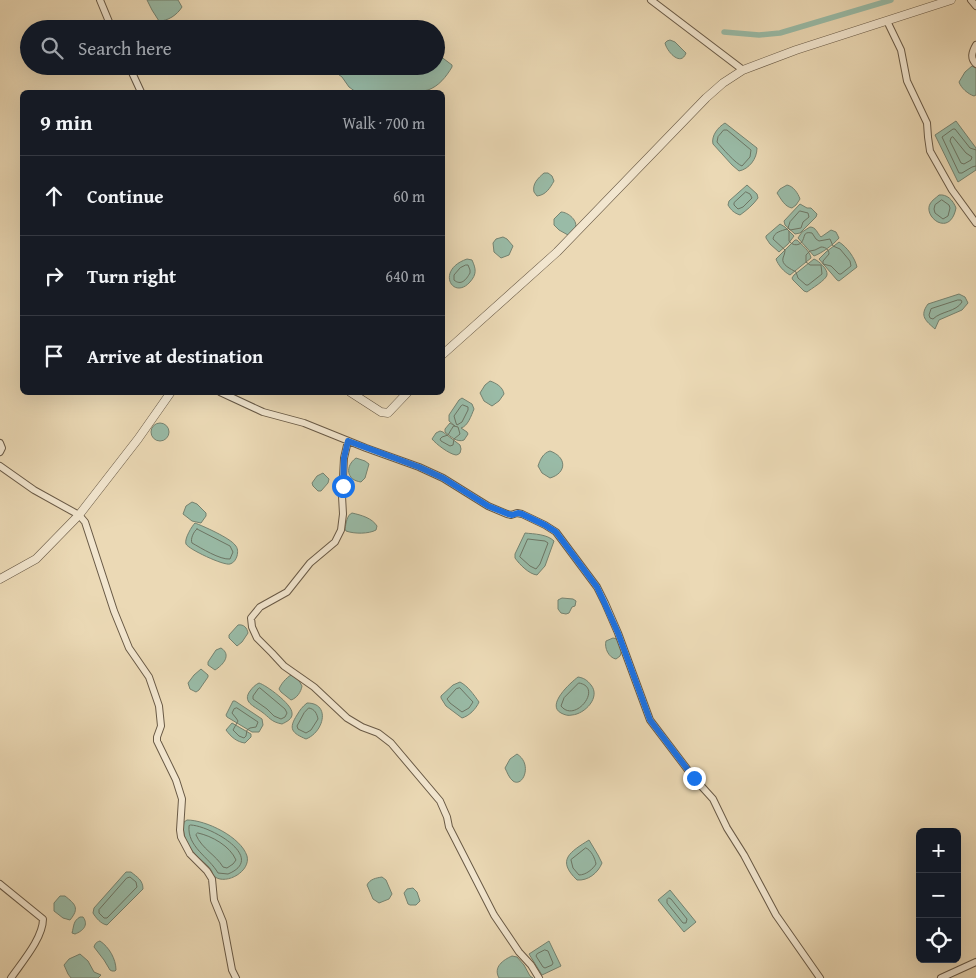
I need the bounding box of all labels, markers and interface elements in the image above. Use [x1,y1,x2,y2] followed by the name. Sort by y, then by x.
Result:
[20,20,445,75] search box
[38,34,66,62] icon: search
[78,34,172,62] text: Search here
[40,107,92,138] text: 9 min
[342,111,425,135] text: Walk · 700 m
[40,182,68,210] icon: ahead
[87,182,164,210] text: Continue
[393,184,425,208] text: 60 m
[40,262,68,290] icon: right
[87,262,176,290] text: Turn right
[385,264,425,288] text: 640 m
[40,342,68,370] icon: arrive
[87,342,263,370] text: Arrive at destination
[332,475,355,498] route start
[683,767,706,790] route end
[916,828,961,963] map controls
[916,828,961,873] button: +
[916,873,961,918] button: −
[916,918,961,963] button: locate

